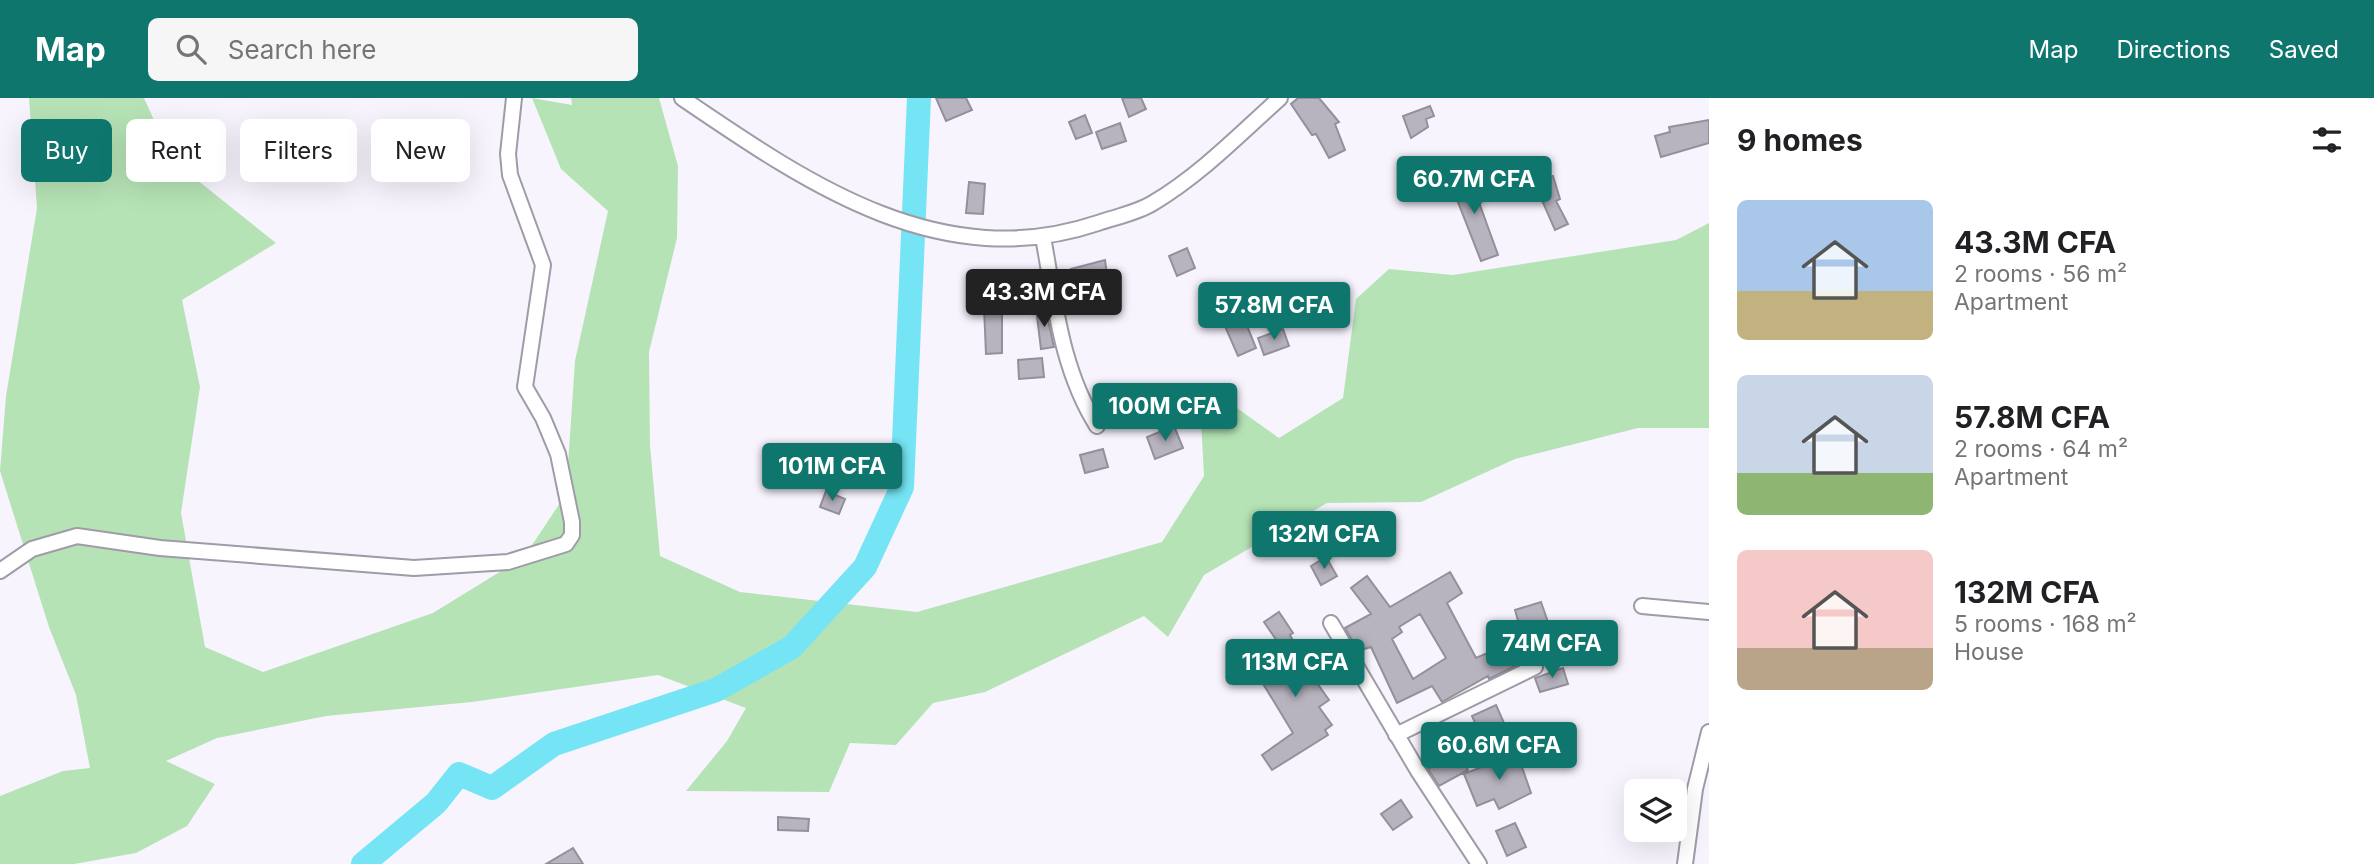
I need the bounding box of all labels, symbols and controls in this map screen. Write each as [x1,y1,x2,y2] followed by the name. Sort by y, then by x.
[148,18,638,81] search box
[35,29,106,69] text: Map
[172,30,210,68] icon: search
[228,34,376,65] text: Search here
[2029,35,2078,64] text: Map
[2116,35,2231,64] text: Directions
[2269,35,2339,64] text: Saved
[21,119,112,182] chip: Buy
[126,119,226,182] chip: Rent
[240,119,357,182] chip: Filters
[371,119,470,182] chip: New
[2308,121,2346,159] icon: filters
[1737,122,1863,158] text: 9 homes
[1394,156,1554,216] pin: 60.7M CFA
[1413,165,1535,193] text: 60.7M CFA
[1954,224,2116,260] text: 43.3M CFA
[1793,228,1877,312] icon: home
[1954,260,2127,288] text: 2 rooms · 56 m²
[964,270,1124,329] pin: 43.3M CFA
[982,278,1106,306] text: 43.3M CFA
[1194,282,1354,342] pin: 57.8M CFA
[1954,288,2068,316] text: Apartment
[1214,291,1334,319] text: 57.8M CFA
[1093,384,1237,443] pin: 100M CFA
[1108,392,1222,420] text: 100M CFA
[1954,399,2110,435] text: 57.8M CFA
[1793,403,1877,487] icon: home
[1954,435,2128,463] text: 2 rooms · 64 m²
[760,444,904,503] pin: 101M CFA
[778,452,886,480] text: 101M CFA
[1954,463,2068,491] text: Apartment
[1252,512,1396,571] pin: 132M CFA
[1268,520,1380,548] text: 132M CFA
[1954,574,2100,610] text: 132M CFA
[1793,578,1877,662] icon: home
[1954,610,2137,638] text: 5 rooms · 168 m²
[1487,620,1617,680] pin: 74M CFA
[1502,629,1602,657] text: 74M CFA
[1954,638,2024,666] text: House
[1223,640,1367,699] pin: 113M CFA
[1241,648,1349,676] text: 113M CFA
[1419,722,1579,782] pin: 60.6M CFA
[1437,731,1561,759] text: 60.6M CFA
[1624,779,1687,842] map controls
[1624,779,1687,842] button: layers

